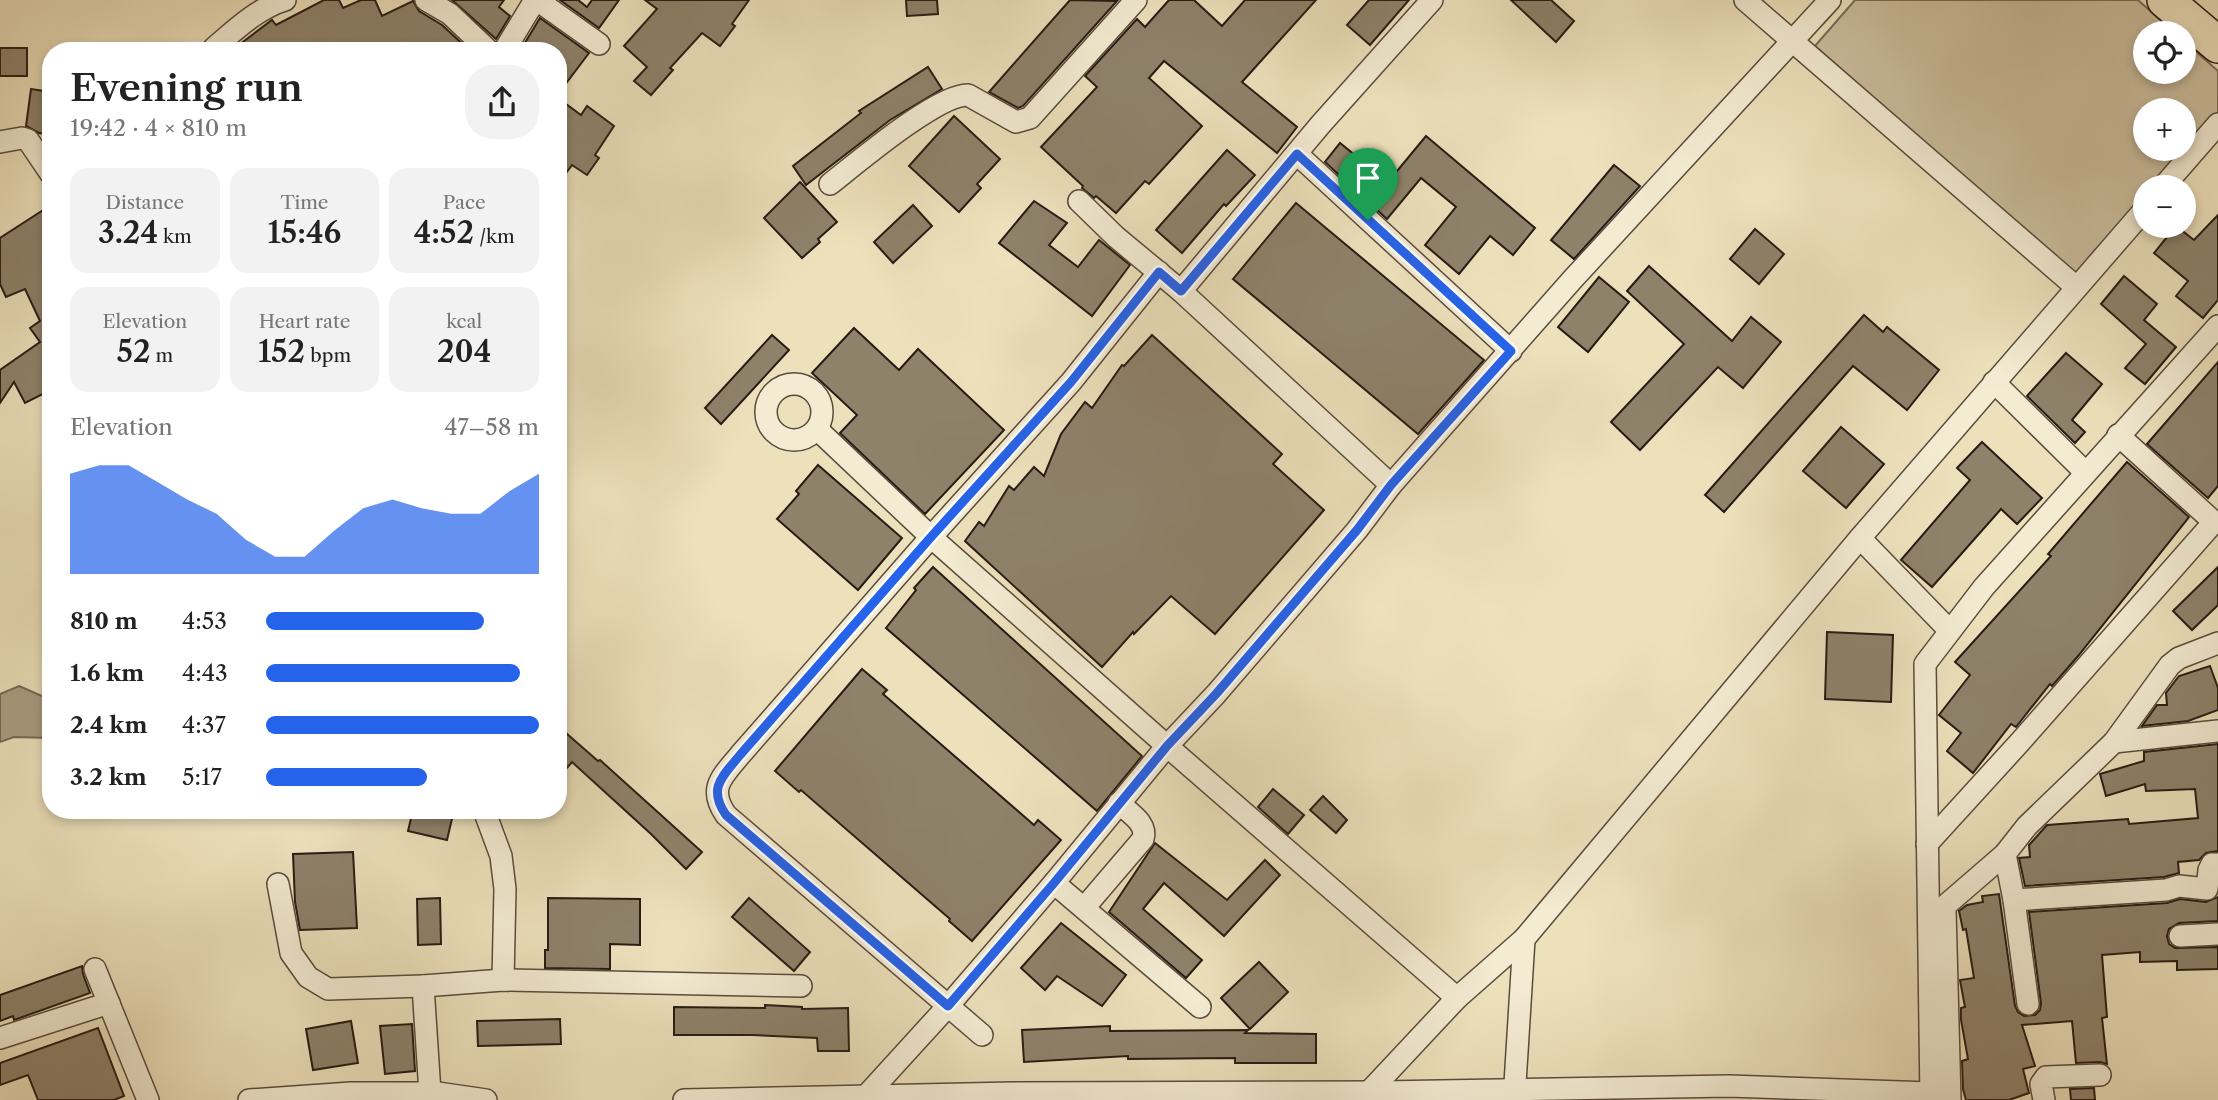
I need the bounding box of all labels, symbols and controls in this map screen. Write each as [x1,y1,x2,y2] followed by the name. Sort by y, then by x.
[2133,21,2196,238] map controls
[2133,21,2196,84] button: locate
[70,64,303,111] text: Evening run
[465,65,539,139] button: share
[2133,98,2196,161] button: +
[70,114,247,142] text: 19:42 · 4 × 810 m
[1338,148,1398,220] pin
[1349,159,1387,197] icon: arrive
[2133,175,2196,238] button: −
[106,191,184,214] text: Distance
[280,191,329,214] text: Time
[443,191,486,214] text: Pace
[98,214,158,251] text: 3.24
[268,214,341,251] text: 15:46
[414,214,474,251] text: 4:52
[158,225,192,248] text: km
[474,225,515,248] text: /km
[102,310,187,333] text: Elevation
[259,310,350,333] text: Heart rate
[446,310,482,333] text: kcal
[116,333,150,370] text: 52
[258,333,305,370] text: 152
[437,333,491,370] text: 204
[150,344,173,367] text: m
[305,344,351,367] text: bpm
[70,413,173,441] text: Elevation
[444,413,539,441] text: 47–58 m
[70,607,138,635] text: 810 m
[182,607,227,635] text: 4:53
[70,659,144,687] text: 1.6 km
[182,659,228,687] text: 4:43
[70,711,147,739] text: 2.4 km
[182,711,226,739] text: 4:37
[70,763,147,791] text: 3.2 km
[182,763,222,791] text: 5:17

